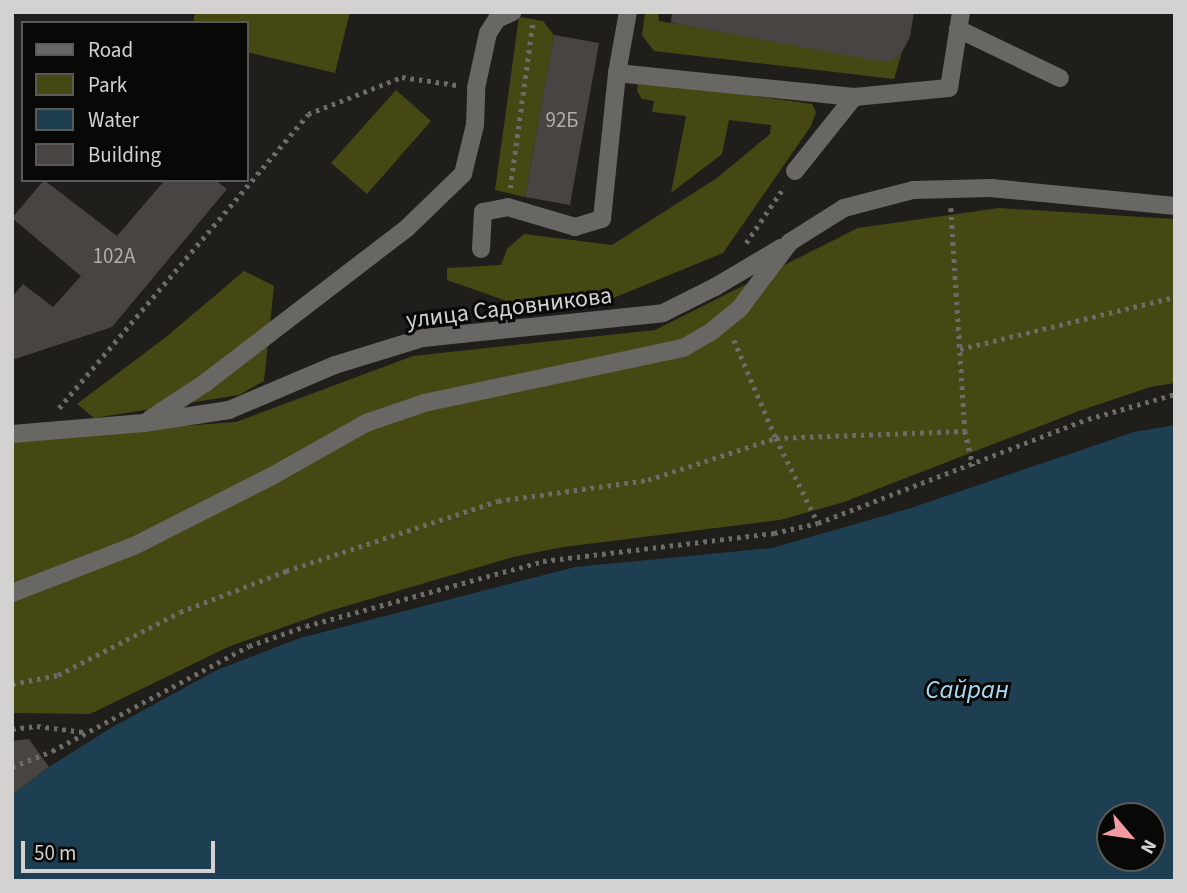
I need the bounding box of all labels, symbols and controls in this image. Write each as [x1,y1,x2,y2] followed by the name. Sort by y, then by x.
[21,21,248,182] legend
[88,35,133,65] text: Road
[88,70,127,100] text: Park
[88,105,139,135] text: Water
[545,107,579,133] house number: 92Б
[88,140,161,170] text: Building
[93,243,135,269] house number: 102А
[404,281,614,335] street label: улица Садовникова
[925,674,1009,706] water label: Сайран
[1096,802,1166,872] north arrow
[24,826,219,870] scale bar
[1133,834,1163,859] text: N
[34,838,76,868] text: 50 m

